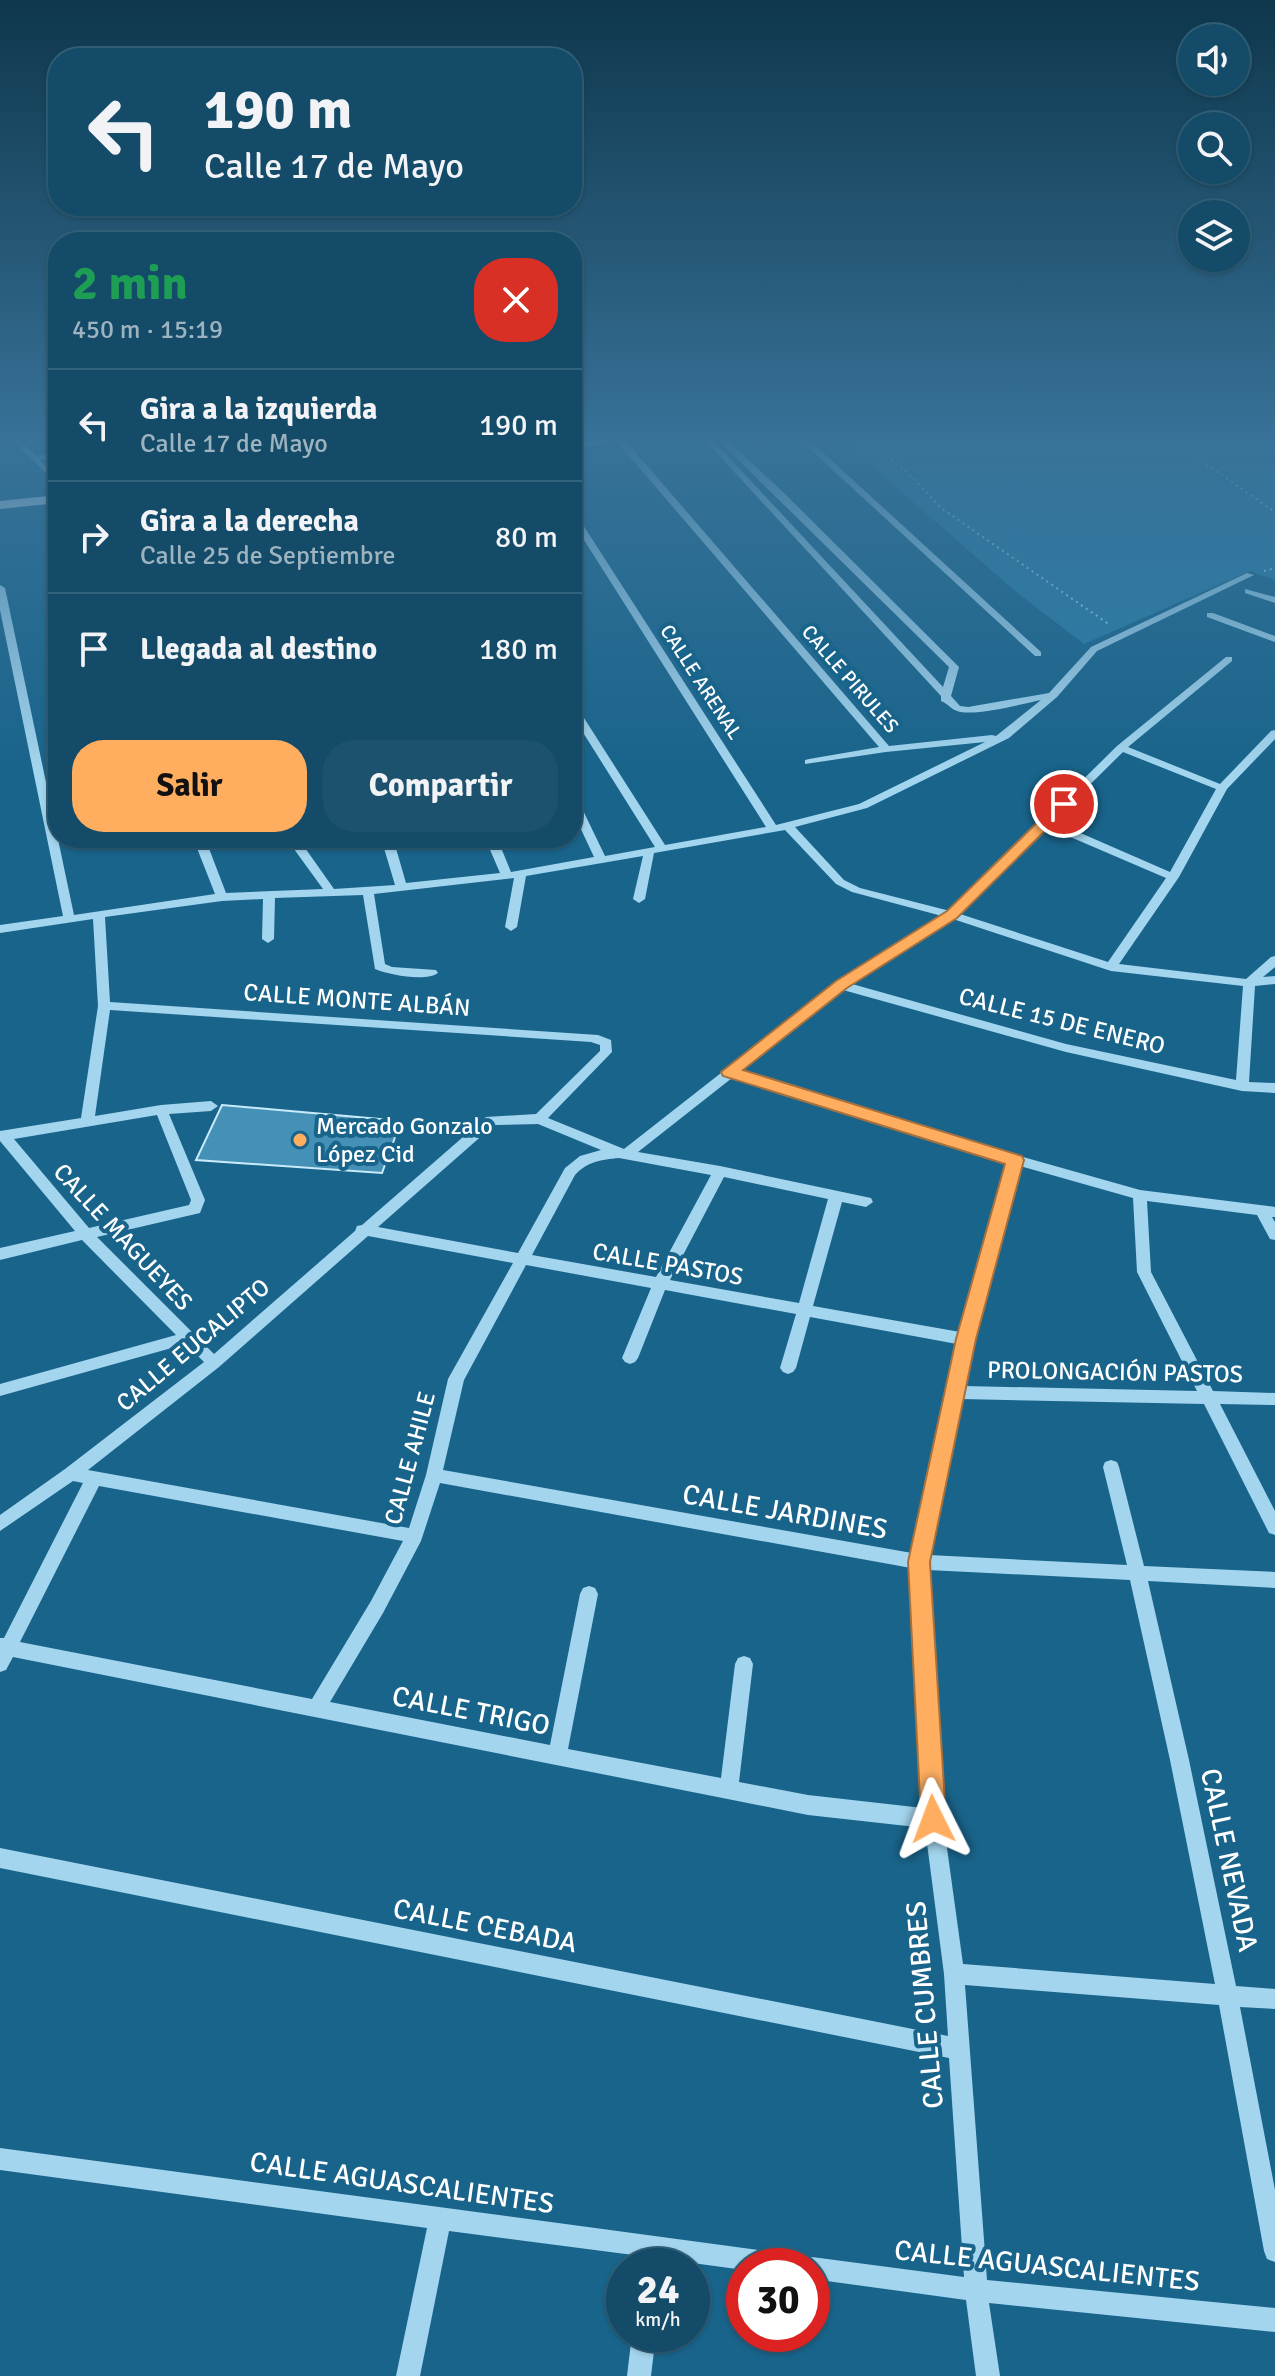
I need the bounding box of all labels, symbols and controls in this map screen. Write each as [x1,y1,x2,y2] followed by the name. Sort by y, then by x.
[1178,24,1250,272] map controls
[1178,24,1250,96] button: sound
[204,75,352,144] text: 190 m
[72,80,176,184] icon: left
[1178,112,1250,184] button: search
[204,144,464,189] text: Calle 17 de Mayo
[1178,200,1250,272] button: layers
[72,254,188,313] text: 2 min
[474,258,558,342] button: close
[72,314,223,346] text: 450 m · 15:19
[140,391,377,428] text: Gira a la izquierda
[72,403,116,447] icon: left
[479,407,558,444] text: 190 m
[140,428,328,460] text: Calle 17 de Mayo
[140,503,359,540] text: Gira a la derecha
[72,515,116,559] icon: right
[495,519,558,556] text: 80 m
[140,540,396,572] text: Calle 25 de Septiembre
[655,620,747,744] street label: CALLE ARENAL
[796,620,904,738] street label: CALLE PIRULES
[72,627,116,671] icon: arrive
[140,631,377,668] text: Llegada al destino
[479,631,558,668] text: 180 m
[72,740,307,832] button: Salir
[323,740,558,832] button: Compartir
[1030,770,1098,838] pin
[1042,782,1086,826] icon: arrive
[243,977,471,1023] street label: CALLE MONTE ALBÁN
[956,981,1168,1061] street label: CALLE 15 DE ENERO
[316,1111,493,1169] place label: Mercado Gonzalo López Cid
[291,1131,309,1149] marker: Mercado Gonzalo López Cid
[47,1157,199,1317] street label: CALLE MAGUEYES
[590,1236,746,1292] street label: CALLE PASTOS
[110,1272,276,1418] street label: CALLE EUCALIPTO
[987,1355,1243,1389] street label: PROLONGACIÓN PASTOS
[378,1388,442,1528] street label: CALLE AHILE
[680,1477,890,1547] street label: CALLE JARDINES
[389,1679,553,1743] street label: CALLE TRIGO
[1193,1765,1265,1955] street label: CALLE NEVADA
[891,1777,975,1861] position arrow
[390,1892,580,1960] street label: CALLE CEBADA
[899,1900,951,2110] street label: CALLE CUMBRES
[248,2145,556,2221] street label: CALLE AGUASCALIENTES
[893,2233,1201,2299] street label: CALLE AGUASCALIENTES
[726,2248,830,2352] speed limit sign: 30
[636,2265,680,2315] text: 24
[635,2307,681,2332] text: km/h

